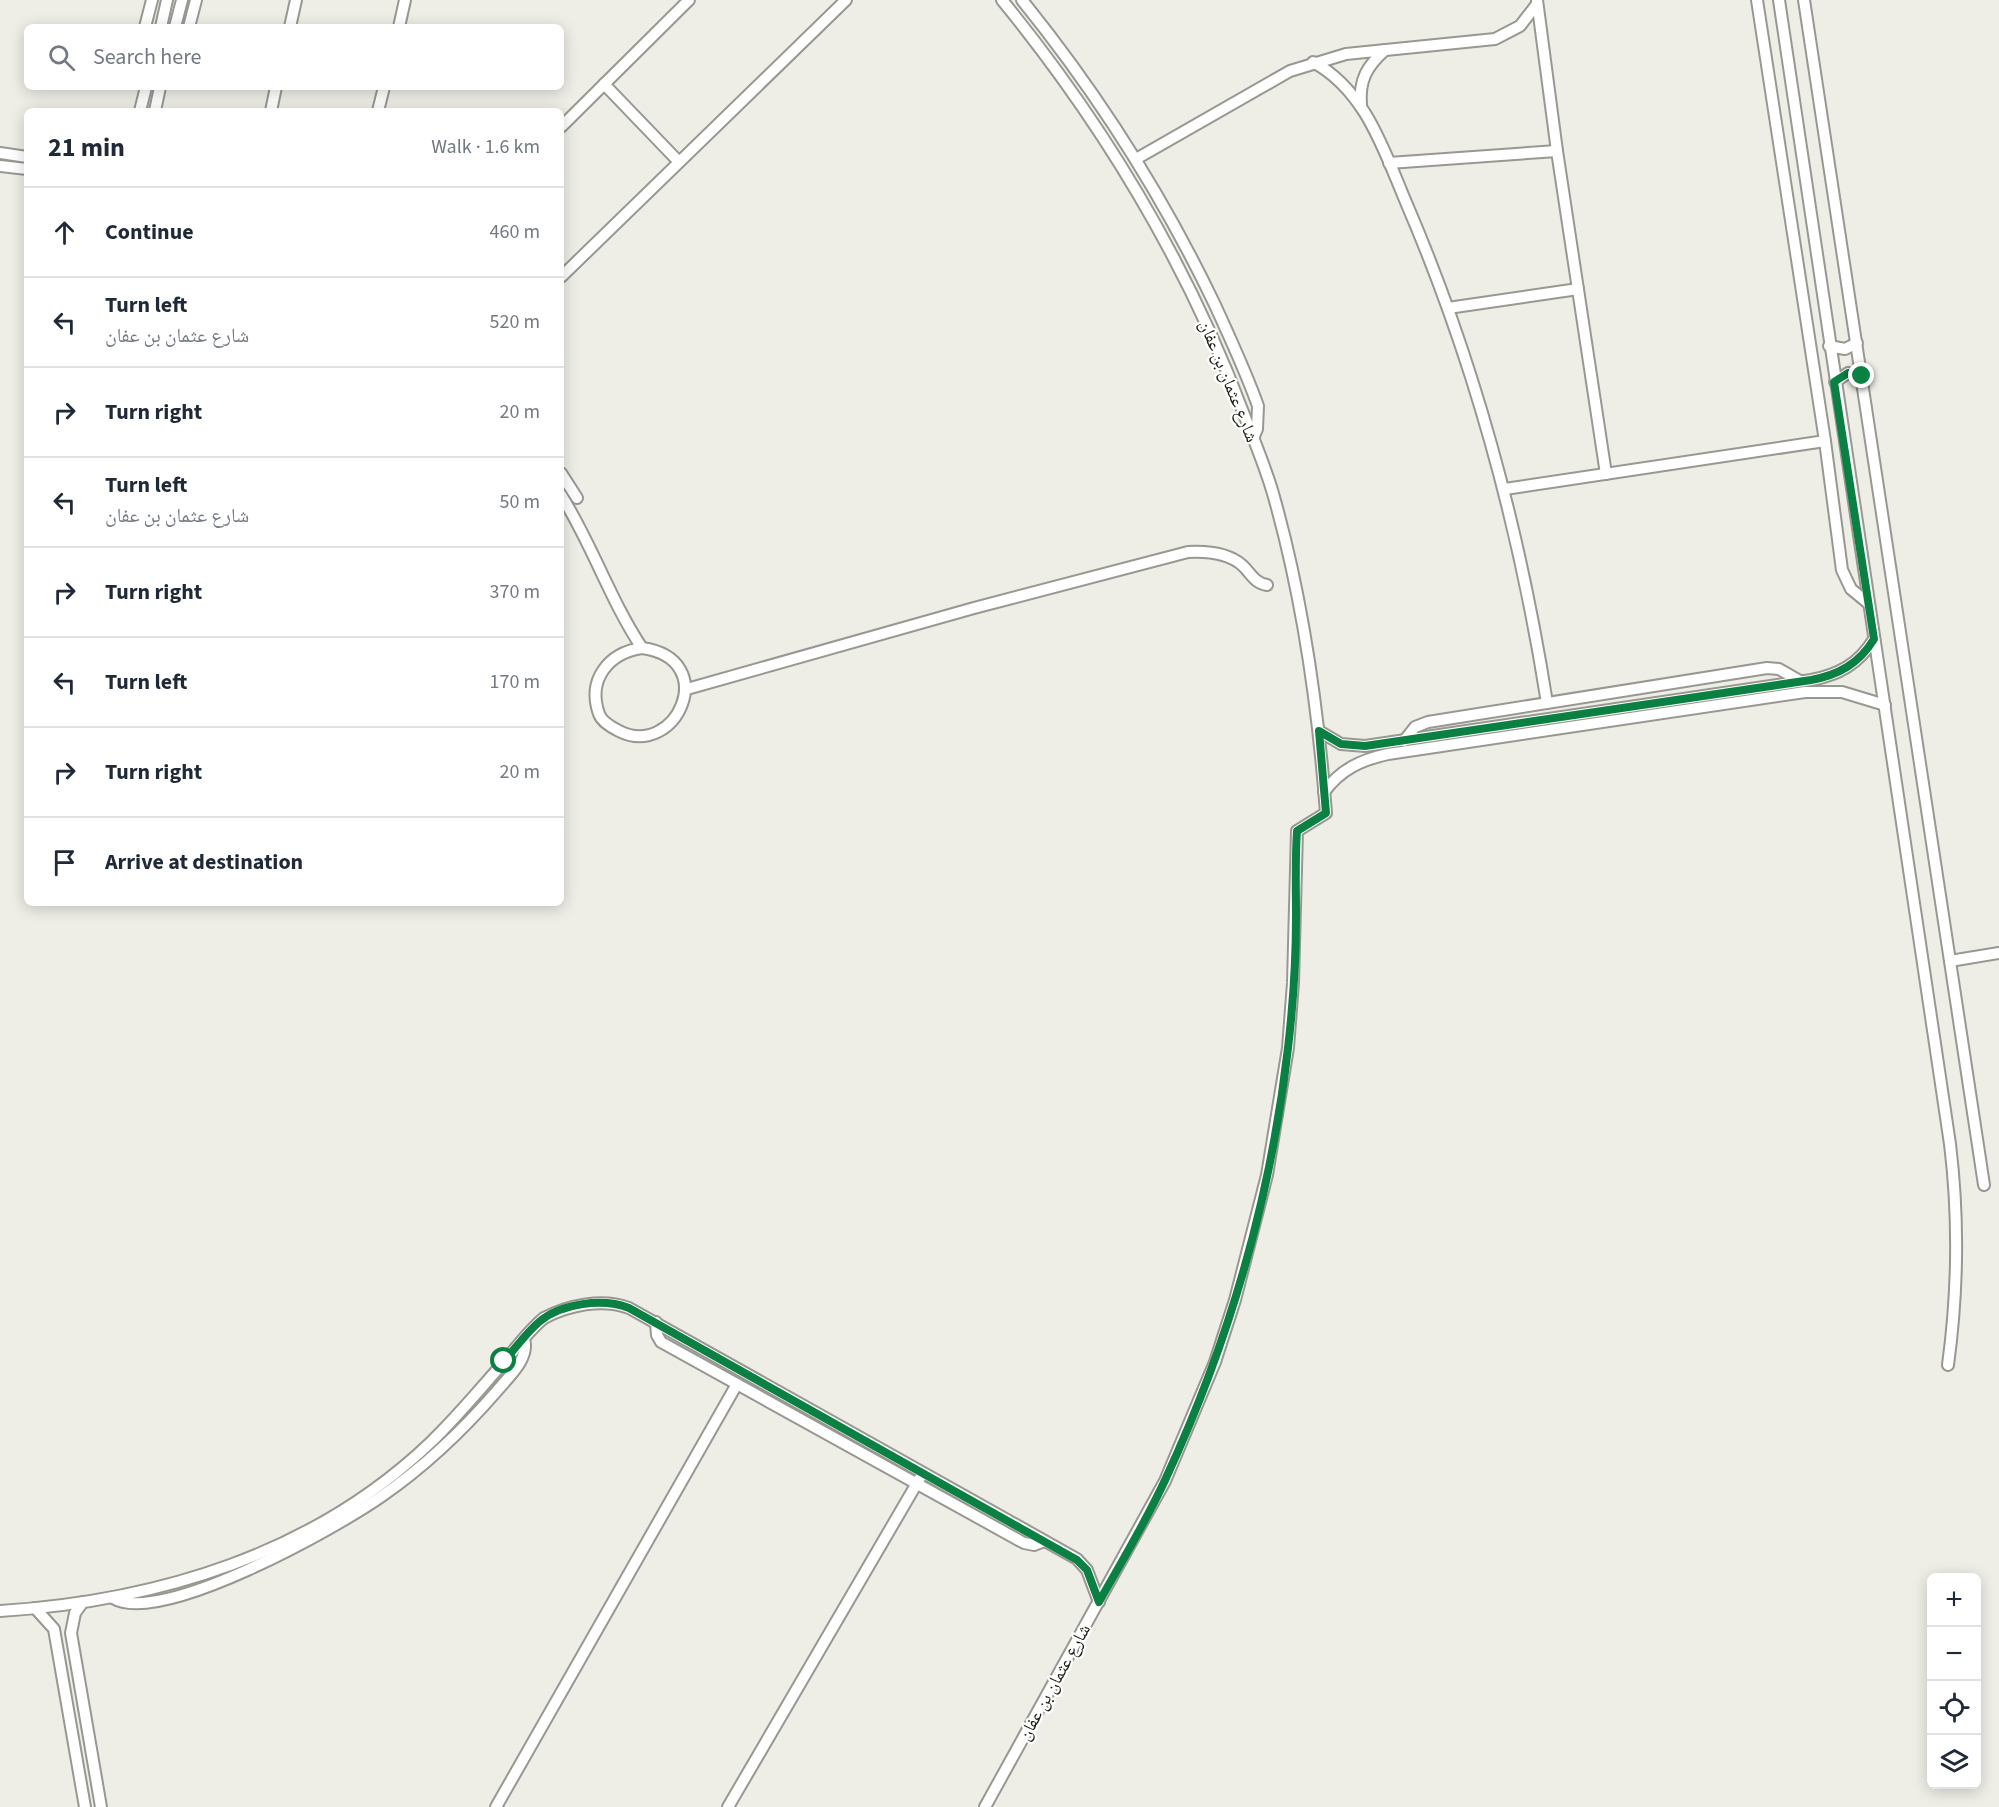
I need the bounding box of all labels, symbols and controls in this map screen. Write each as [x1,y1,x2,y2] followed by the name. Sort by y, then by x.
[24,24,564,90] search box
[45,41,78,74] icon: search
[93,41,201,73] text: Search here
[48,129,125,166] text: 21 min
[431,133,540,161] text: Walk · 1.6 km
[48,216,81,249] icon: ahead
[105,216,194,248] text: Continue
[490,218,540,246] text: 460 m
[105,289,187,321] text: Turn left
[48,306,81,339] icon: left
[490,308,540,336] text: 520 m
[1193,316,1264,446] street label: شارع عثمان بن عفان
[105,322,249,350] text: شارع عثمان بن عفان
[1848,362,1874,388] route end
[48,396,81,429] icon: right
[105,396,202,428] text: Turn right
[500,398,540,426] text: 20 m
[105,469,187,501] text: Turn left
[48,486,81,519] icon: left
[500,488,540,516] text: 50 m
[105,502,249,530] text: شارع عثمان بن عفان
[48,576,81,609] icon: right
[105,576,202,608] text: Turn right
[490,578,540,606] text: 370 m
[48,666,81,699] icon: left
[105,666,187,698] text: Turn left
[490,668,540,696] text: 170 m
[48,756,81,789] icon: right
[105,756,202,788] text: Turn right
[500,758,540,786] text: 20 m
[48,846,81,879] icon: arrive
[105,846,303,878] text: Arrive at destination
[490,1347,516,1373] route start
[1927,1573,1981,1789] map controls
[1927,1573,1981,1627] button: +
[1012,1619,1097,1745] street label: شارع عثمان بن عفان
[1927,1627,1981,1681] button: −
[1927,1681,1981,1735] button: locate
[1927,1735,1981,1789] button: layers

